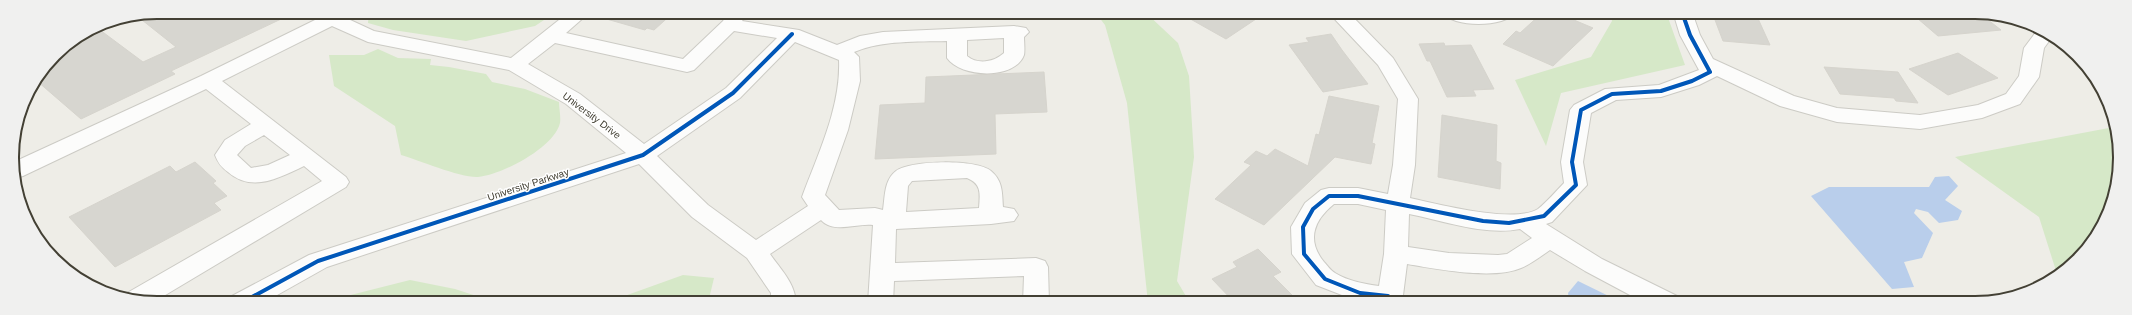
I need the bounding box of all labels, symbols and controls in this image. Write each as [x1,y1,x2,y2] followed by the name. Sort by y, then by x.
[560,90,623,141] street label: University Drive
[486,166,570,203] street label: University Parkway

